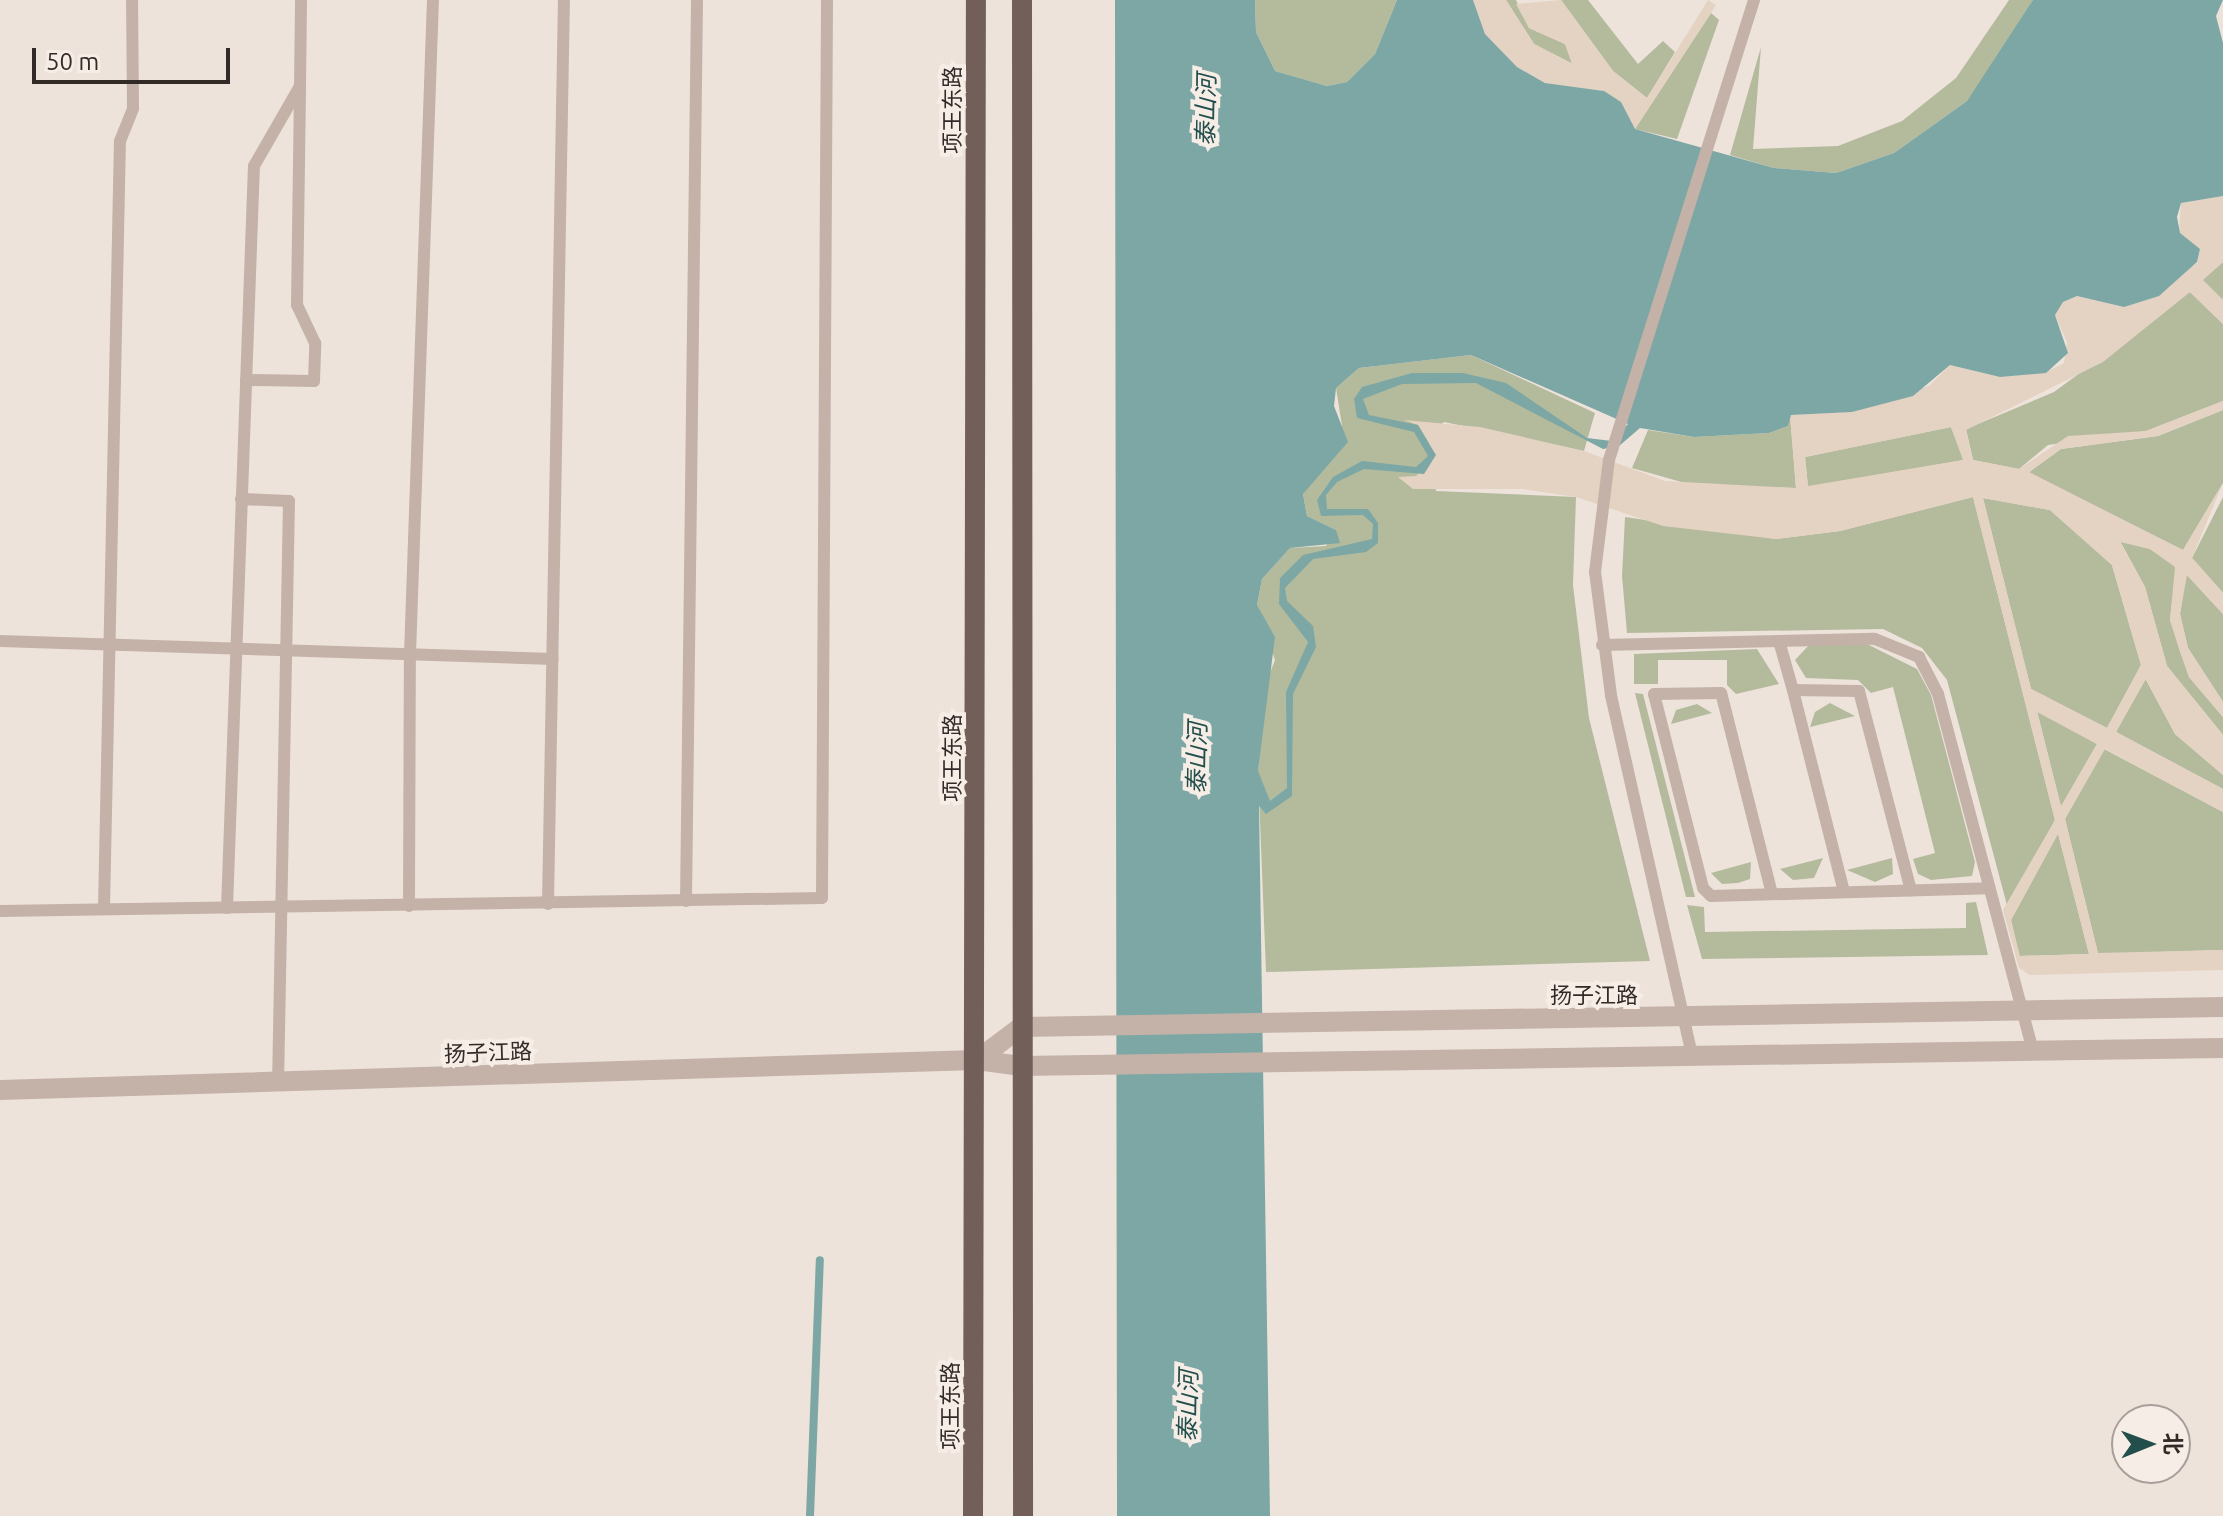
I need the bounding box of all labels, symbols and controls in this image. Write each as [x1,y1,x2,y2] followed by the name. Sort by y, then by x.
[36,32,234,82] scale bar
[46,48,99,75] text: 50 m
[939,66,965,154] street label: 项王东路
[1191,74,1221,146] water label: 泰山河
[939,714,965,802] street label: 项王东路
[1182,722,1212,794] water label: 泰山河
[1550,982,1638,1008] street label: 扬子江路
[444,1037,532,1067] street label: 扬子江路
[937,1362,963,1450] street label: 项王东路
[1173,1370,1203,1442] water label: 泰山河
[2111,1404,2191,1484] north arrow
[2161,1432,2186,1455] text: 北

